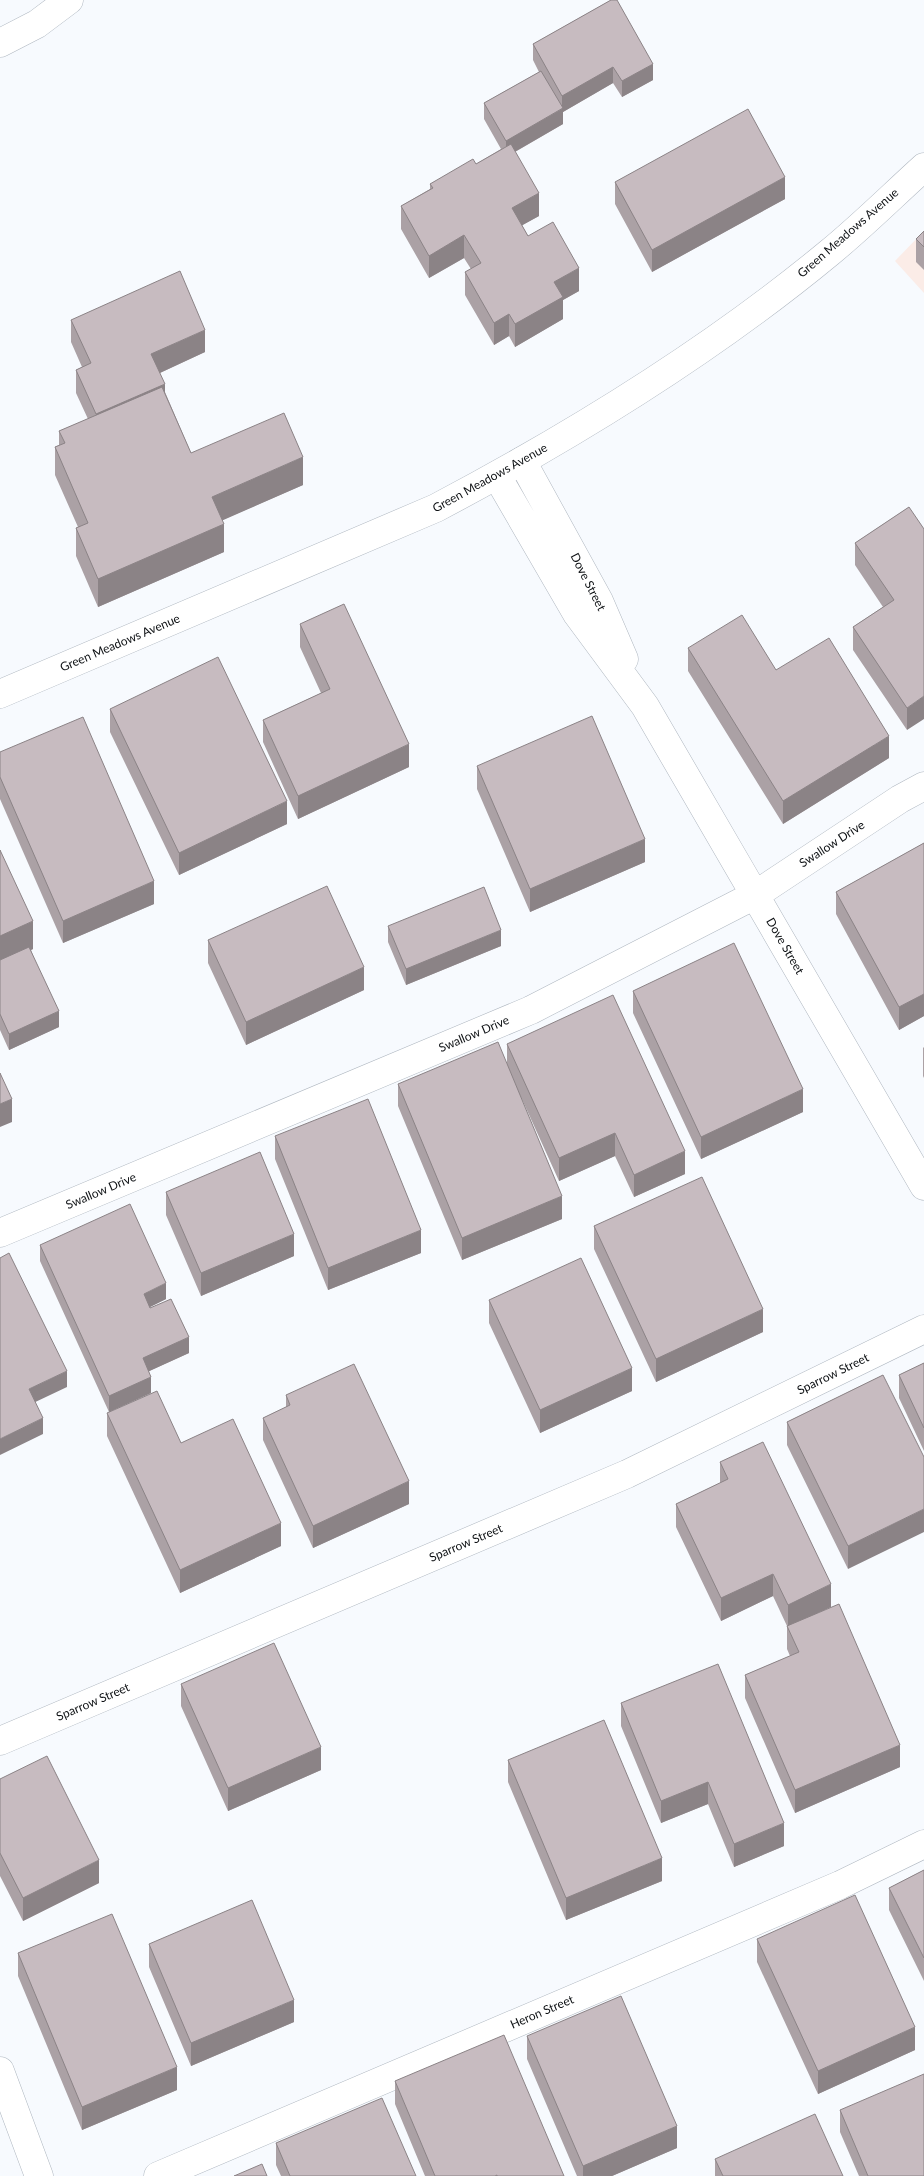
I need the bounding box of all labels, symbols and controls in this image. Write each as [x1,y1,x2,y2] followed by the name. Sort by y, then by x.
[794,185,901,281] street label: Green Meadows Avenue
[430,440,550,515] street label: Green Meadows Avenue
[568,550,610,614] street label: Dove Street
[58,610,182,675] street label: Green Meadows Avenue
[796,817,867,870] street label: Swallow Drive
[763,915,808,977] street label: Dove Street
[436,1012,511,1055] street label: Swallow Drive
[63,1169,138,1212] street label: Swallow Drive
[794,1349,872,1397] street label: Sparrow Street
[427,1520,505,1565] street label: Sparrow Street
[54,1679,132,1724] street label: Sparrow Street
[508,1991,576,2032] street label: Heron Street

